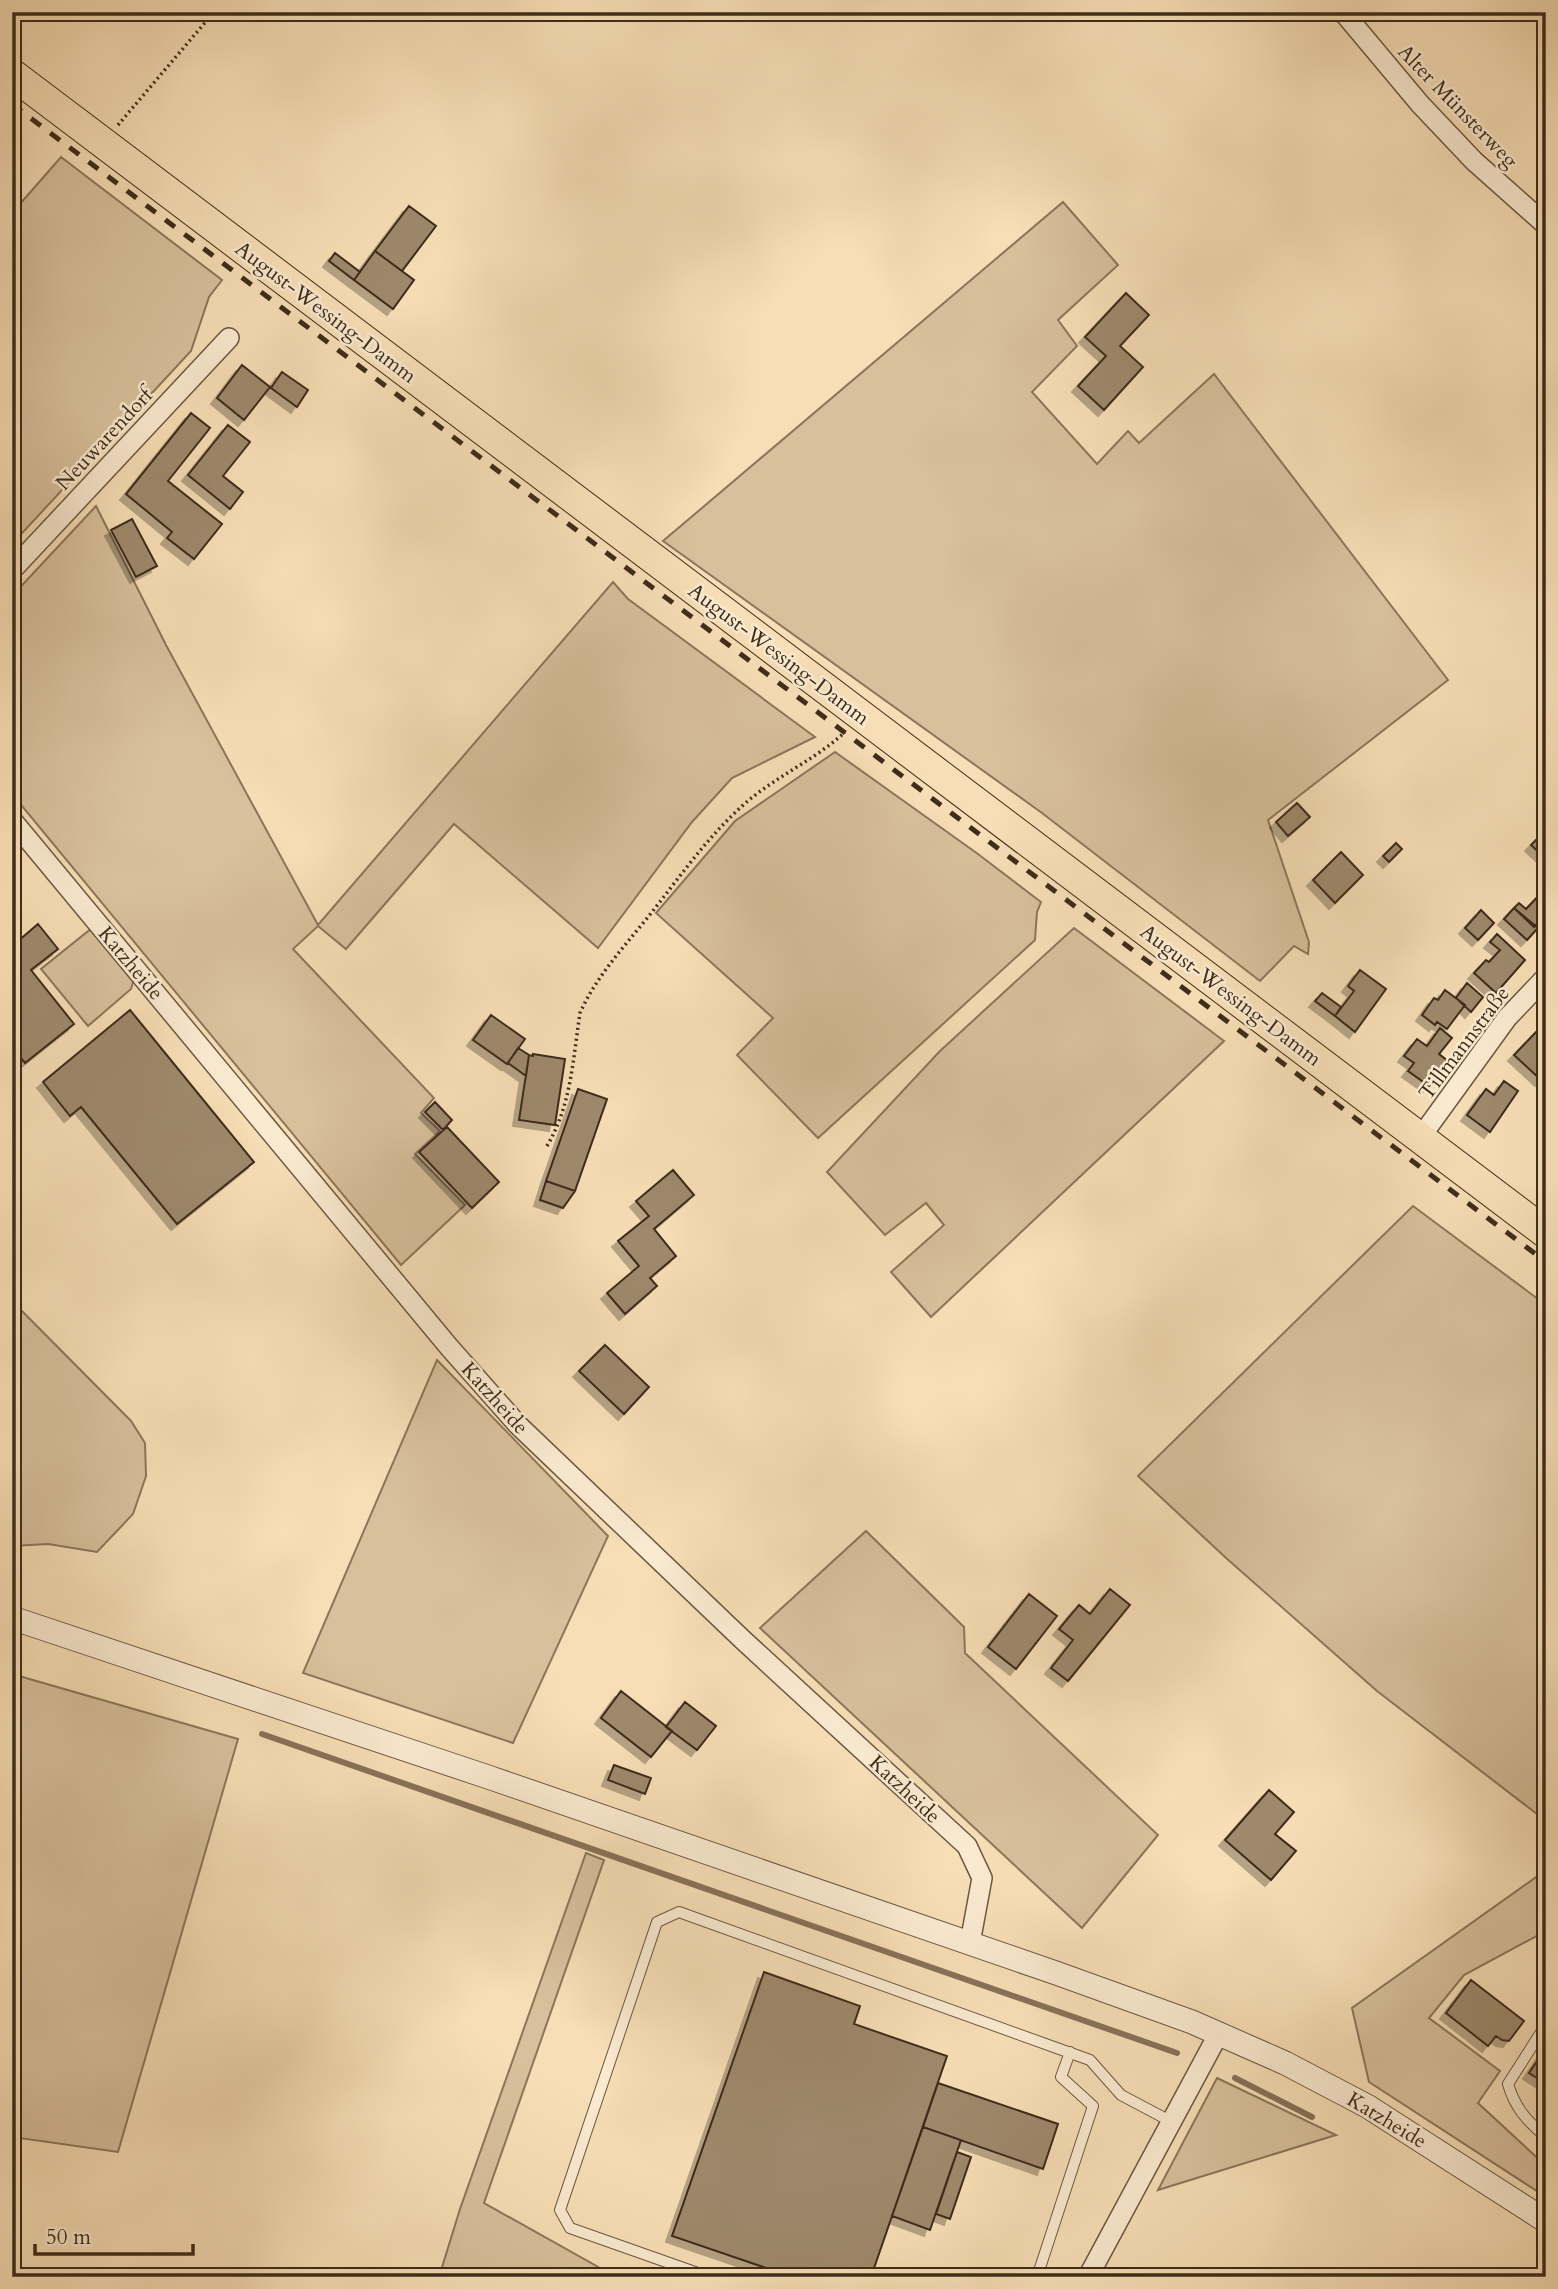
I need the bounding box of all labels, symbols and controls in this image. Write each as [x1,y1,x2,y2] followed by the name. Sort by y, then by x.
[1391,38,1524,175] street label: Alter Münsterweg
[229,235,423,390] street label: August-Wessing-Damm
[49,379,162,497] street label: Neuwarendorf
[682,577,876,732] street label: August-Wessing-Damm
[1134,918,1328,1073] street label: August-Wessing-Damm
[91,920,170,1007] street label: Katzheide
[1412,981,1517,1106] street label: Tillmannstraße
[454,1356,535,1441] street label: Katzheide
[862,1749,947,1830] street label: Katzheide
[1341,2085,1432,2156] street label: Katzheide
[35,2212,192,2256] scale bar
[46,2223,91,2252] text: 50 m

